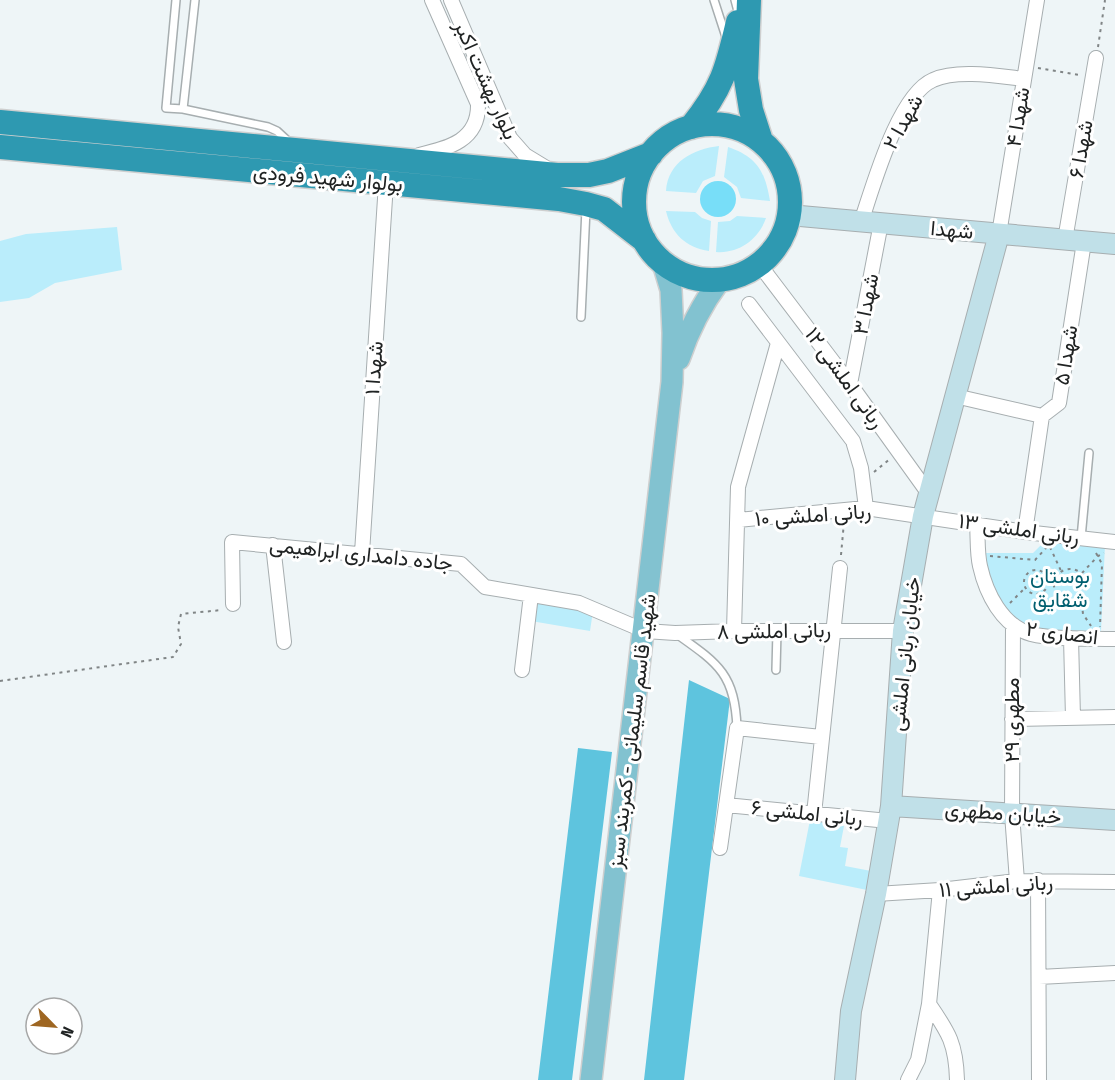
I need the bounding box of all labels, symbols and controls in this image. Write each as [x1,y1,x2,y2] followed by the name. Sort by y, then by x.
[448,16,524,144] street label: بلوار بهشت اکبر
[1000,85,1036,149] street label: شهدا ۴
[877,90,929,154] street label: شهدا ۲
[1063,118,1099,180] street label: شهدا ۶
[252,159,404,197] street label: بولوار شهید فرودی
[929,215,975,245] street label: شهدا
[847,271,885,337] street label: شهدا ۳
[800,322,890,434] street label: ربانی املشی ۱۲
[1048,323,1084,387] street label: شهدا ۵
[359,340,389,396] street label: شهدا ۱
[754,498,872,532] street label: ربانی املشی ۱۰
[957,508,1081,550] street label: ربانی املشی ۱۳
[268,531,454,577] street label: جاده دامداری ابراهیمی
[1030,563,1090,613] park label: بوستان شقایق
[884,576,926,732] street label: خیابان ربانی املشی
[602,592,663,871] street label: شهید قاسم سلیمانی - کمربند سبز
[1025,616,1099,650] street label: انصاری ۲
[717,617,831,645] street label: ربانی املشی ۸
[999,678,1025,762] street label: مطهری ۲۹
[750,794,864,832] street label: ربانی املشی ۶
[944,796,1062,830] street label: خیابان مطهری
[938,869,1054,903] street label: ربانی املشی ۱۱
[24,996,84,1056] north arrow
[57,1024,78,1040] text: N

